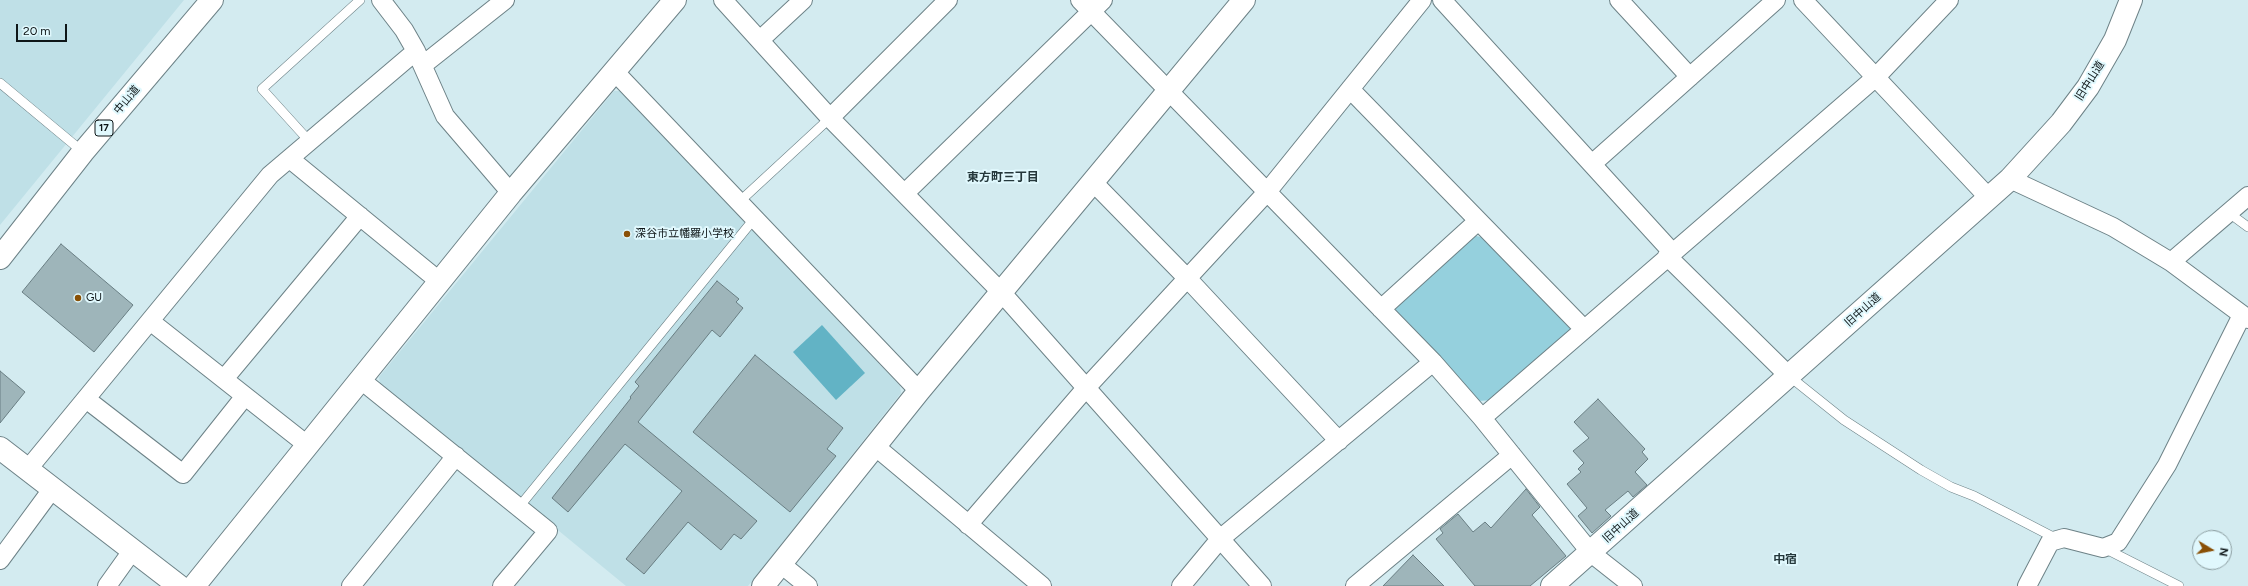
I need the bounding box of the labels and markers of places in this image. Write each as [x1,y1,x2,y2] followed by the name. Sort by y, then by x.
[635,227,734,241] place label: 深谷市立幡羅小学校
[622,229,632,239] marker: 深谷市立幡羅小学校
[86,291,102,305] place label: GU
[73,293,83,303] marker: GU

